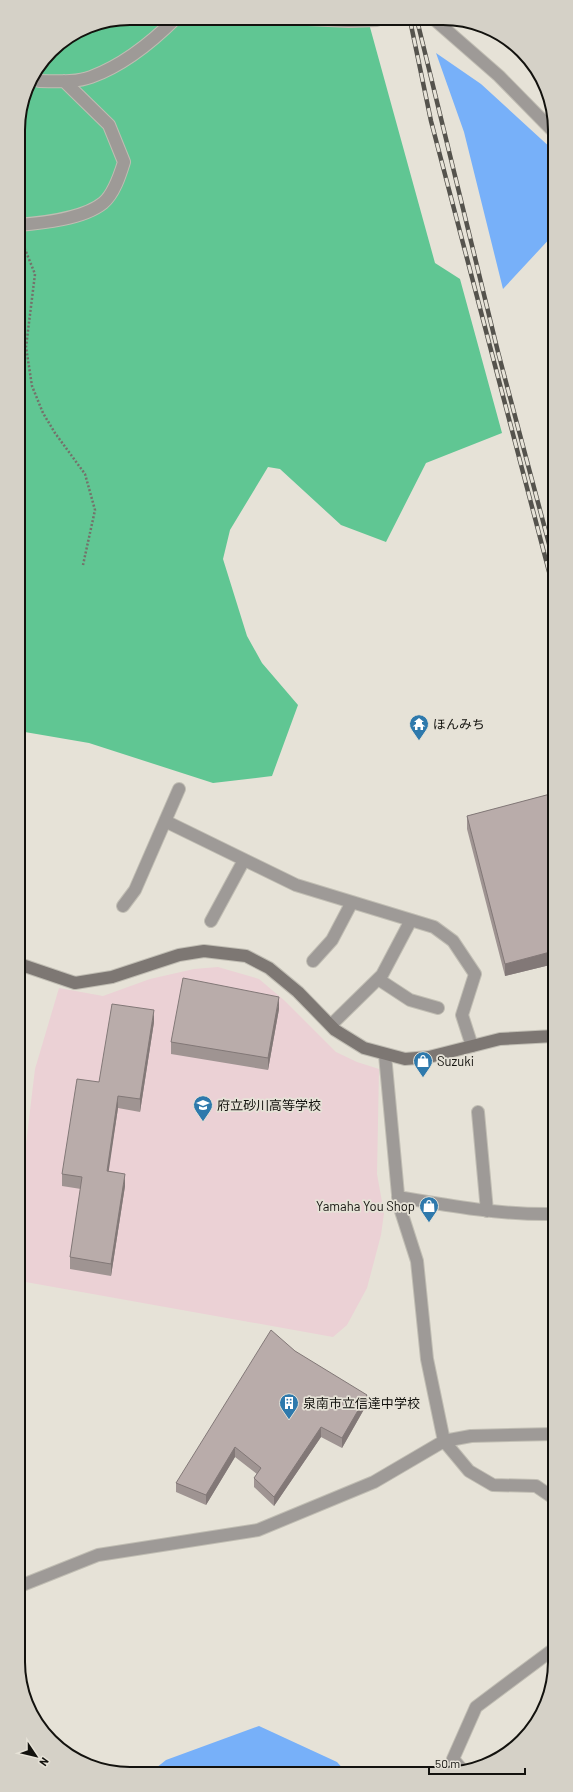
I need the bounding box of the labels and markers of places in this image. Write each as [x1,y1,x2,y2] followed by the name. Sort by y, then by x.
[408,713,430,741] temple icon: ほんみち
[433,716,485,732] place label: ほんみち
[412,1050,434,1078] shop icon: Suzuki
[437,1053,474,1069] place label: Suzuki
[192,1094,214,1122] school or university icon: 府立砂川高等学校
[217,1097,321,1113] place label: 府立砂川高等学校
[418,1195,440,1223] shop icon: Yamaha You Shop
[316,1198,415,1214] place label: Yamaha You Shop
[278,1392,300,1420] building icon: 泉南市立信達中学校
[303,1395,420,1411] place label: 泉南市立信達中学校

